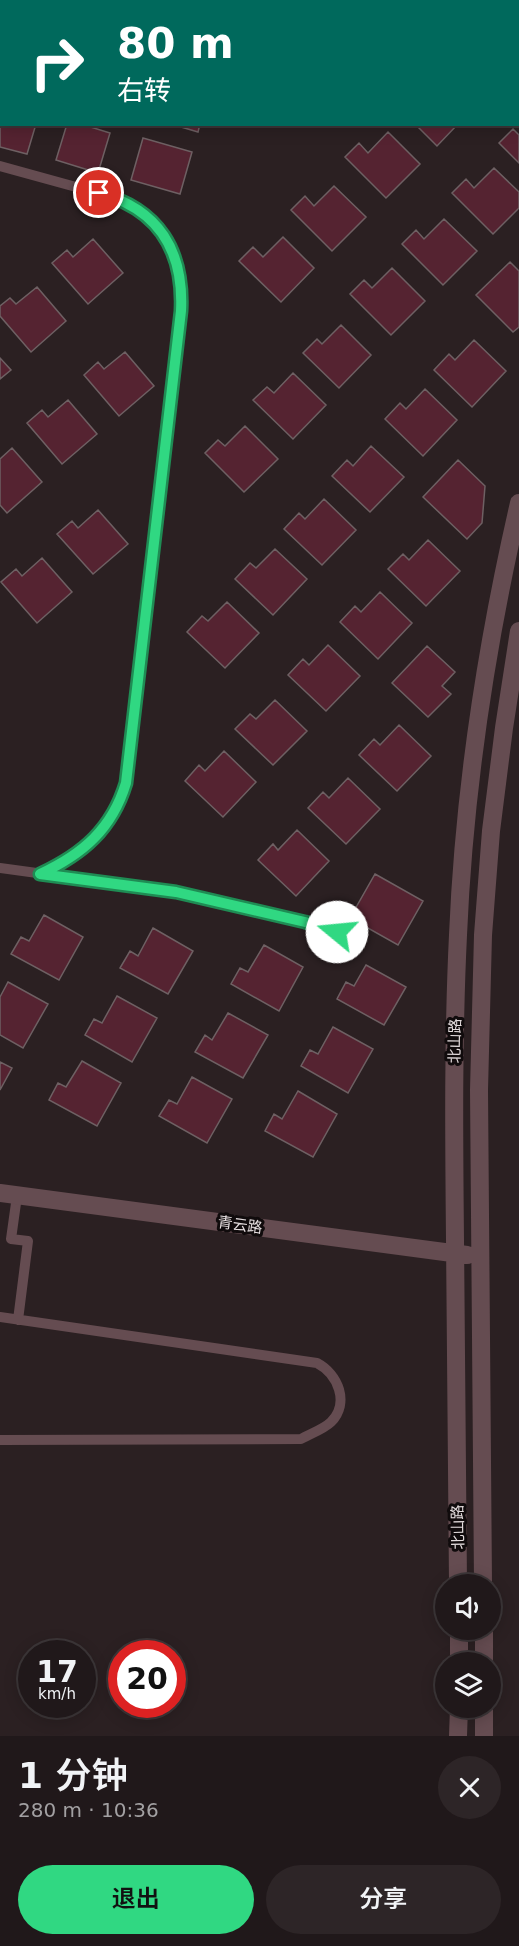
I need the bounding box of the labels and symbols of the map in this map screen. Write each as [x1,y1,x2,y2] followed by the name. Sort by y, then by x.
[73,167,124,218] pin
[305,900,369,964] position arrow
[446,1018,464,1064] street label: 北山路
[216,1213,264,1237] street label: 青云路
[449,1504,467,1550] street label: 北山路
[108,1640,186,1718] speed limit sign: 20

